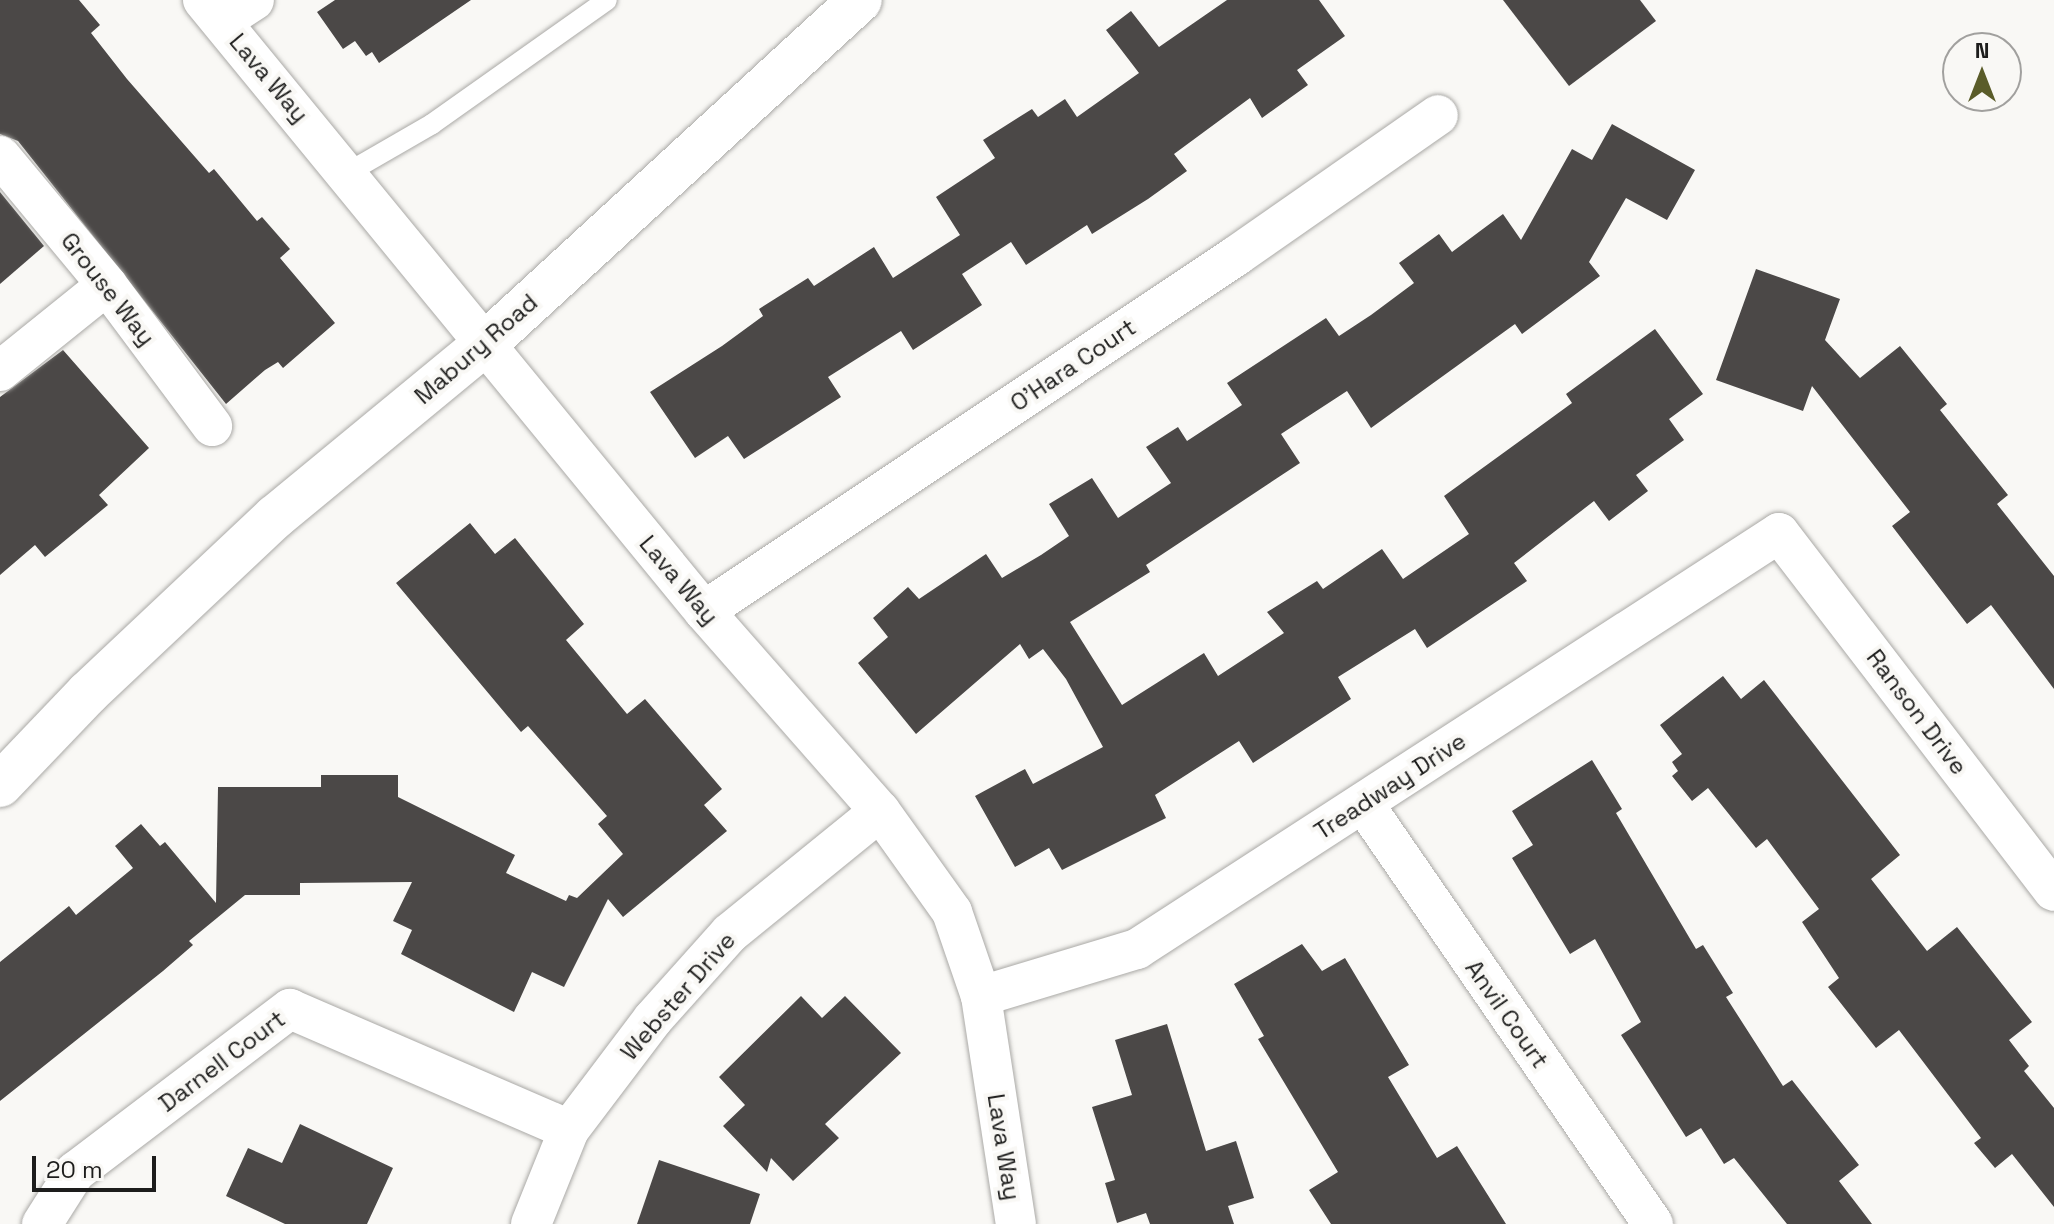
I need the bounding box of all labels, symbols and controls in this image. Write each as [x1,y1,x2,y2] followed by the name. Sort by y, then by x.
[223,27,315,129] street label: Lava Way
[1942,32,2022,112] north arrow
[1975,36,1989,64] text: N
[55,227,161,351] street label: Grouse Way
[409,288,543,410] street label: Mabury Road
[1005,313,1141,417] street label: O'Hara Court
[633,529,725,631] street label: Lava Way
[1861,644,1973,780] street label: Ranson Drive
[1309,726,1471,846] street label: Treadway Drive
[615,926,741,1066] street label: Webster Drive
[1459,954,1555,1074] street label: Anvil Court
[153,1004,291,1118] street label: Darnell Court
[981,1092,1027,1202] street label: Lava Way
[36,1140,160,1190] scale bar
[46,1154,103,1185] text: 20 m

